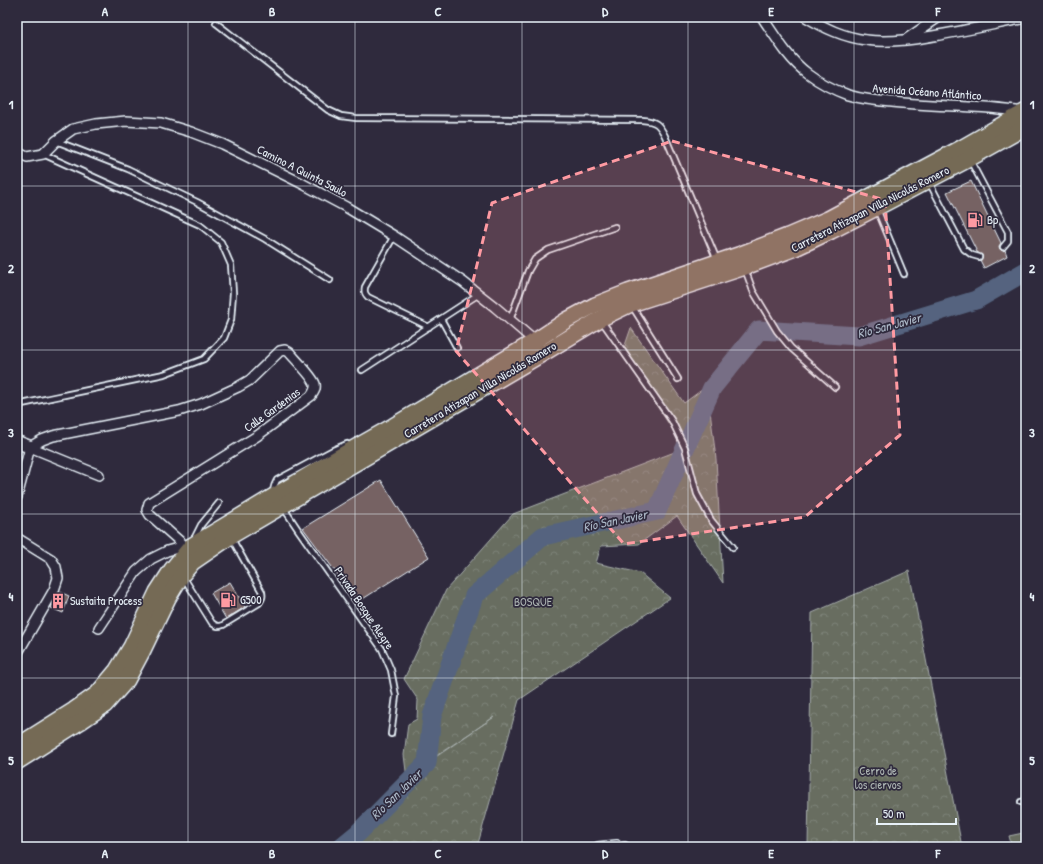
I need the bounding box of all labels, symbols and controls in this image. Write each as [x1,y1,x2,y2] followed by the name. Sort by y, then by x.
[102,2,109,20] text: A
[269,2,276,20] text: B
[434,2,442,20] text: C
[602,2,609,20] text: D
[768,2,774,20] text: E
[935,2,942,20] text: F
[872,79,982,104] street label: Avenida Océano Atlántico
[9,95,14,113] text: 1
[1030,95,1035,113] text: 1
[254,140,350,201] street label: Camino A Quinta Saulo
[788,161,952,256] street label: Carretera Atizapan Villa Nicolás Romero
[966,211,984,229] fuel station icon: Bp
[987,211,998,228] place label: Bp
[8,259,15,277] text: 2
[1029,259,1036,277] text: 2
[855,307,925,342] water label: Río San Javier
[400,337,559,442] street label: Carretera Atizapan Villa Nicolás Romero
[240,383,304,436] street label: Calle Gardenias
[8,423,14,441] text: 3
[1029,423,1035,441] text: 3
[581,504,651,536] water label: Río San Javier
[330,563,399,653] street label: Privada Bosque Alegre
[9,587,14,605] text: 4
[1030,587,1035,605] text: 4
[219,591,237,609] fuel station icon: G500
[240,591,262,608] place label: G500
[49,592,67,610] building icon: Sustaita Process
[70,592,142,609] place label: Sustaita Process
[514,593,553,610] park label: BOSQUE
[8,751,14,769] text: 5
[1029,751,1035,769] text: 5
[855,762,902,793] park label: Cerro de los ciervos
[366,764,427,823] water label: Río San Javier
[877,800,956,826] scale bar
[883,805,904,822] text: 50 m
[102,844,109,862] text: A
[269,844,276,862] text: B
[434,844,442,862] text: C
[602,844,609,862] text: D
[768,844,774,862] text: E
[935,844,942,862] text: F

